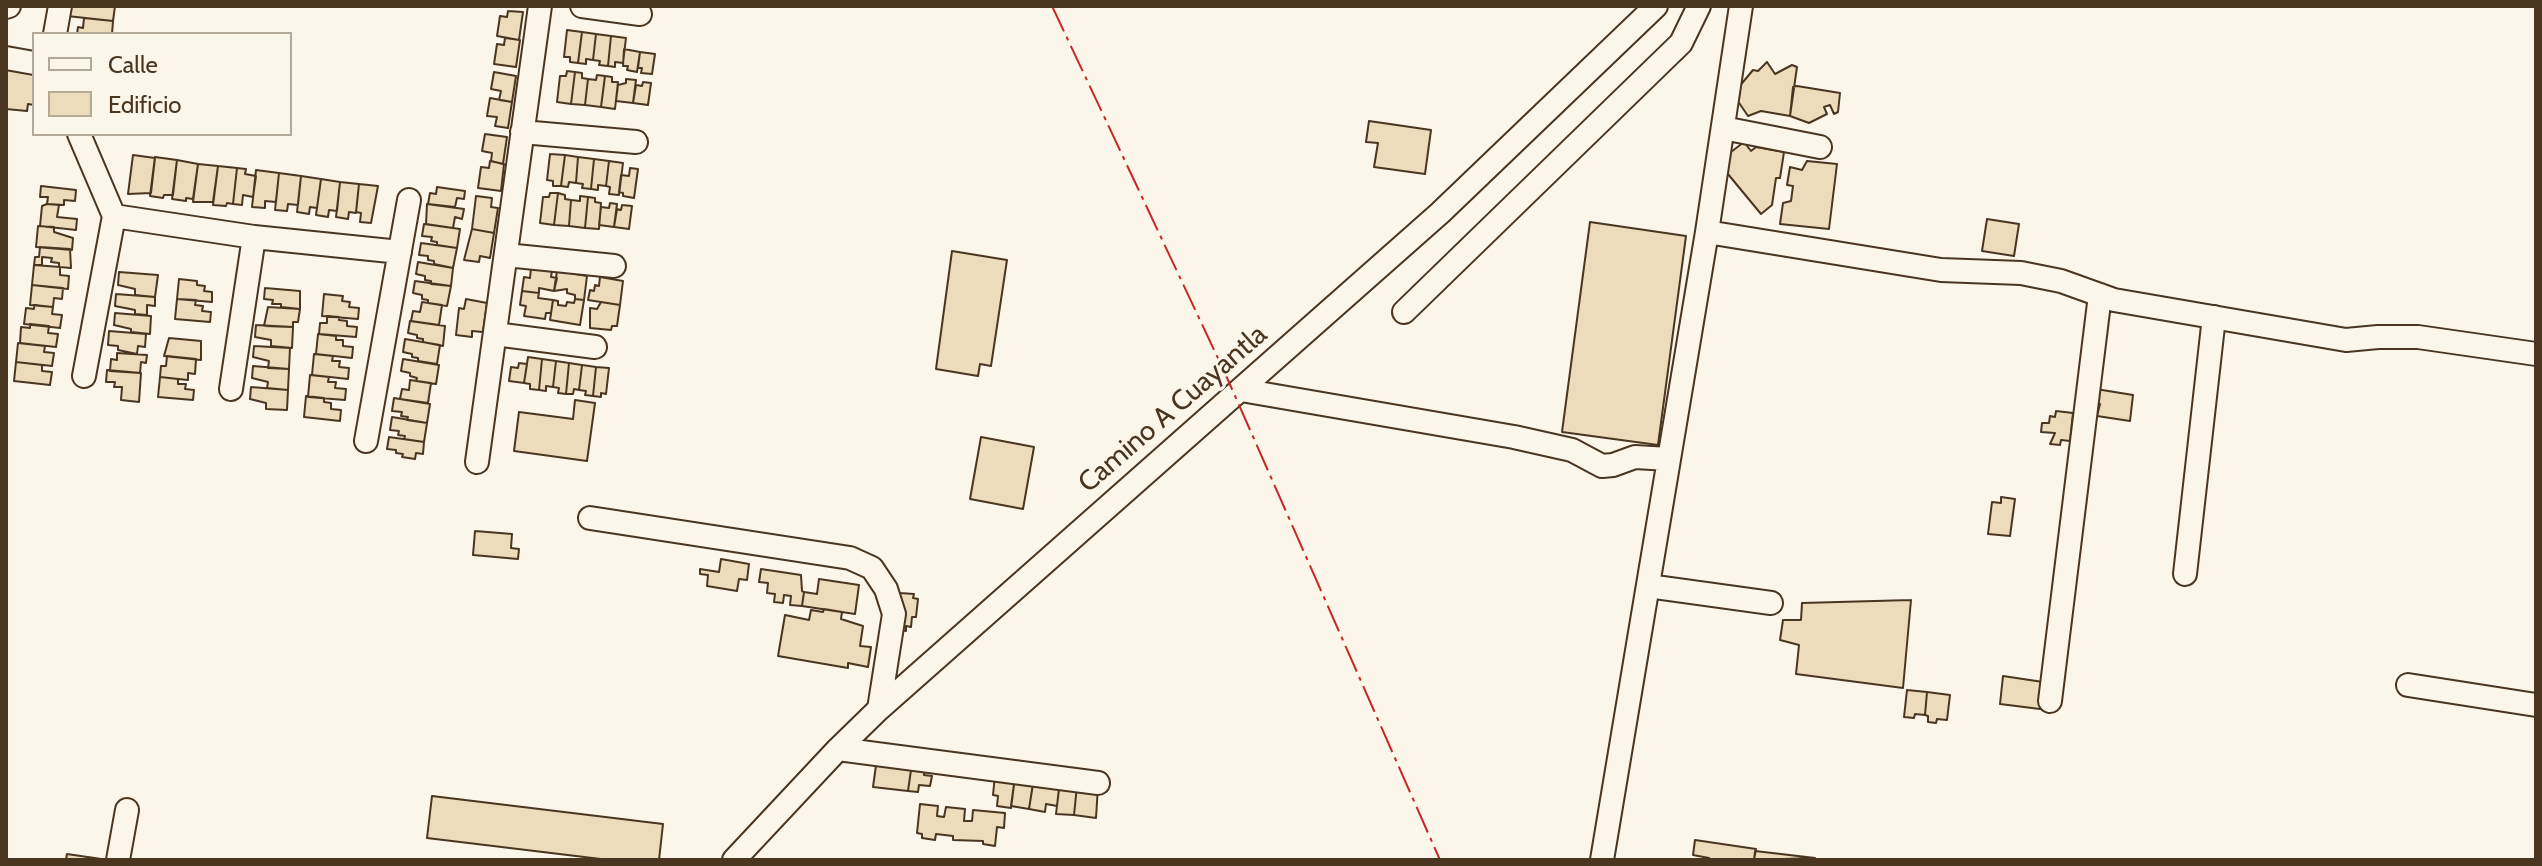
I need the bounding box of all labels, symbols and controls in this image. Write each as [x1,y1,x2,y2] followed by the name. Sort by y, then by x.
[32,32,292,136] legend
[108,50,158,79] text: Calle
[108,90,182,119] text: Edificio
[1072,318,1274,500] street label: Camino A Cuayantla

